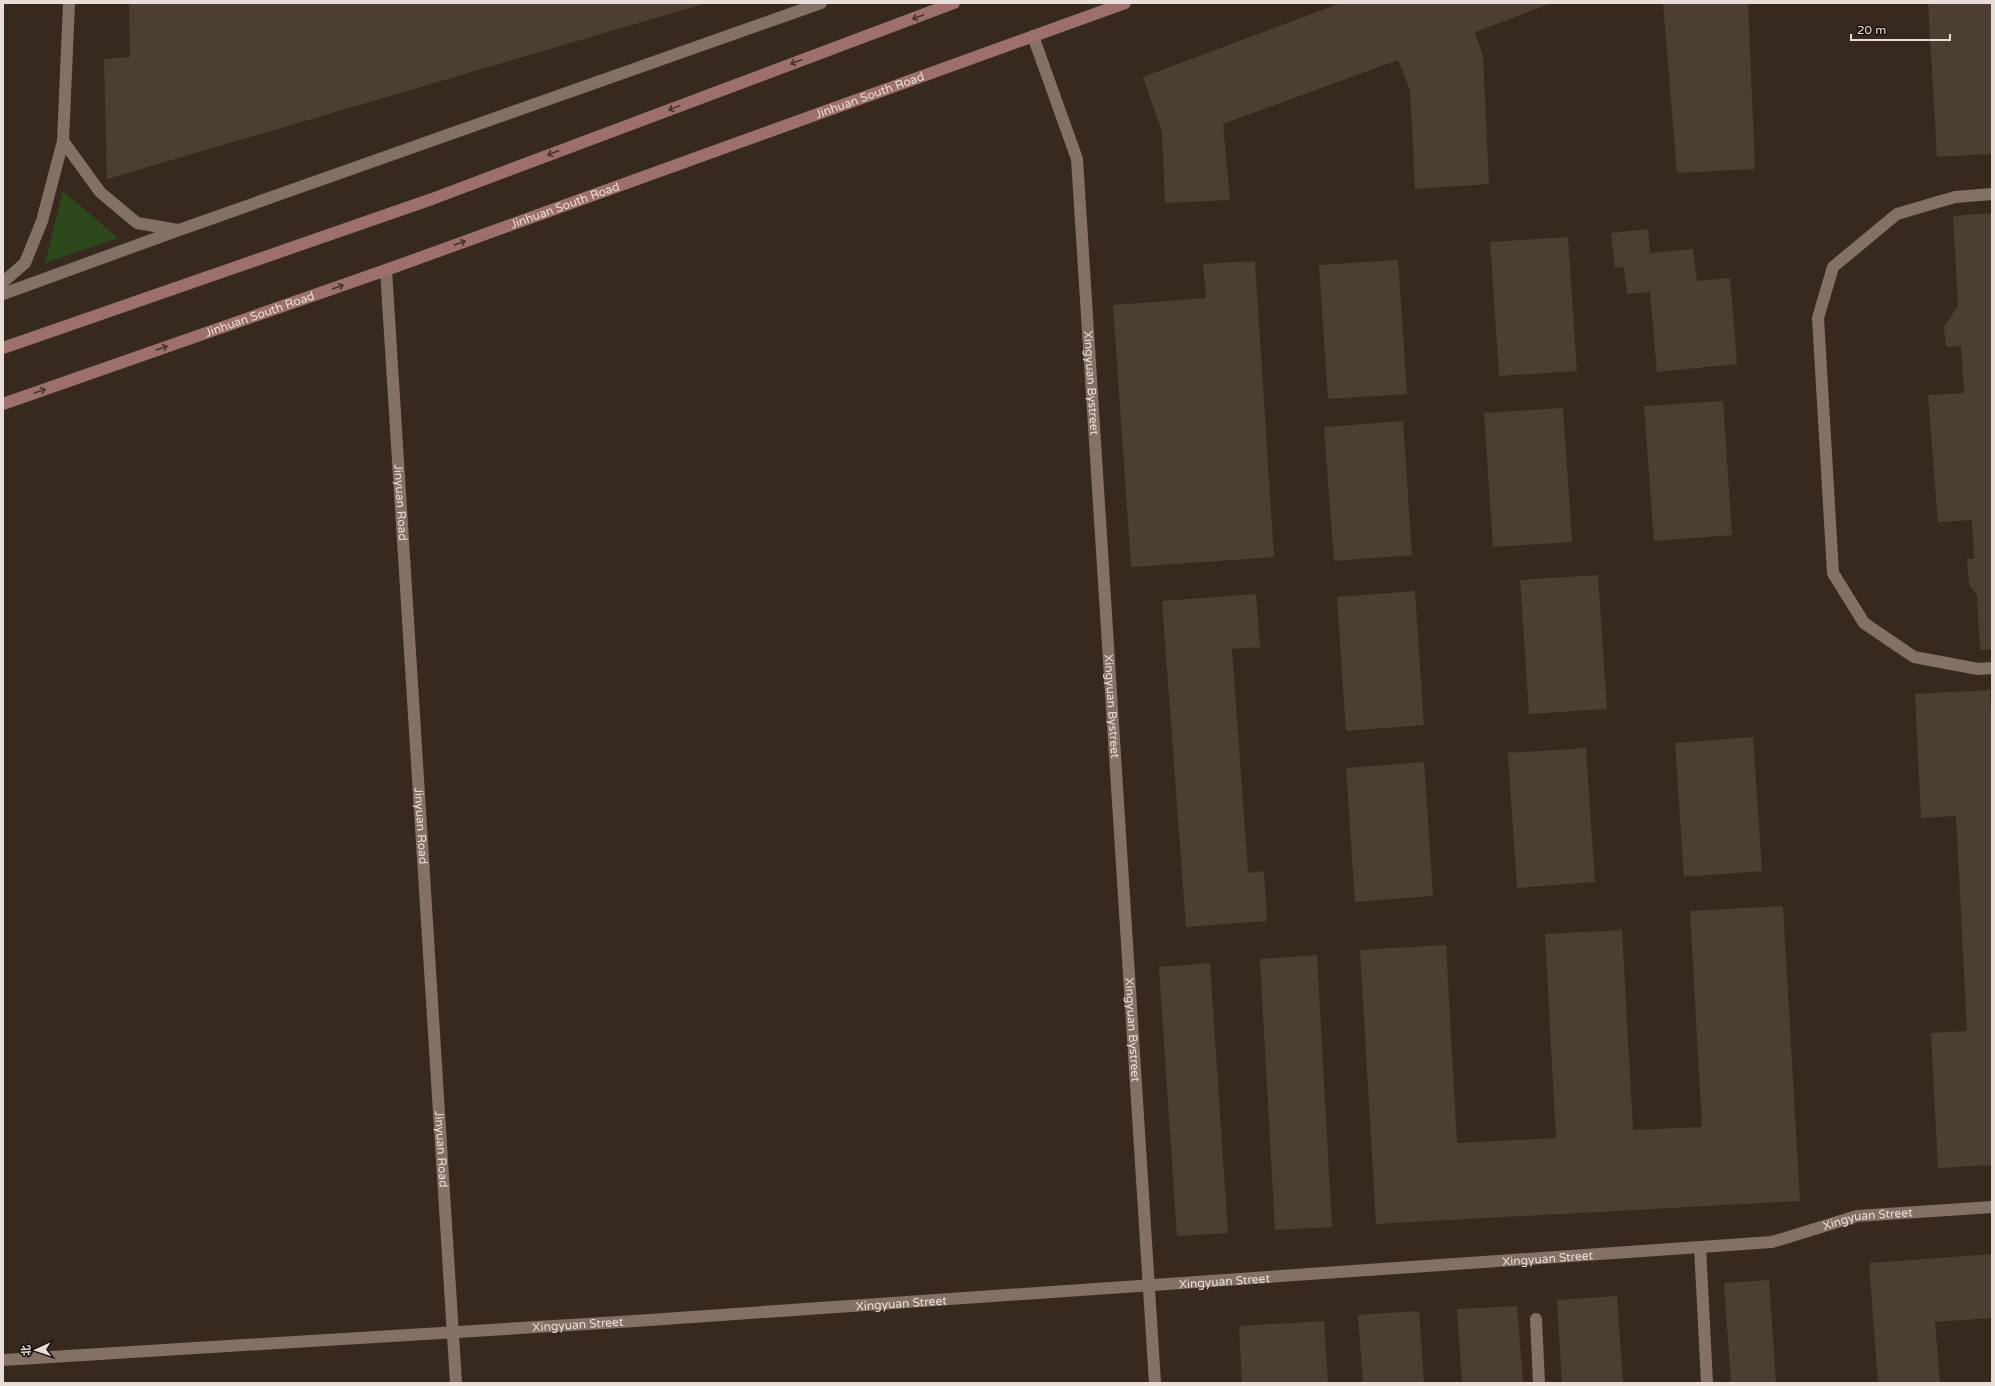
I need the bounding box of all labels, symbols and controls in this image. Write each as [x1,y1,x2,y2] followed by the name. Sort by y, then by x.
[912,13,924,21] one-way arrow
[1851,16,1950,42] scale bar
[1857,23,1886,37] text: 20 m
[791,59,803,67] one-way arrow
[813,69,926,121] street label: Jinhuan South Road
[669,104,681,112] one-way arrow
[547,150,559,158] one-way arrow
[509,179,621,231] street label: Jinhuan South Road
[454,238,466,246] one-way arrow
[332,282,344,290] one-way arrow
[203,289,316,340] street label: Jinhuan South Road
[1081,330,1102,436] street label: Xingyuan Bystreet
[156,344,169,351] one-way arrow
[33,387,46,394] one-way arrow
[391,464,410,541] street label: Jinyuan Road
[1102,654,1122,759] street label: Xingyuan Bystreet
[412,787,430,865] street label: Jinyuan Road
[1122,977,1143,1083] street label: Xingyuan Bystreet
[432,1110,451,1188] street label: Jinyuan Road
[1821,1205,1914,1233] street label: Xingyuan Street
[1502,1248,1594,1269] street label: Xingyuan Street
[1178,1271,1271,1292] street label: Xingyuan Street
[855,1293,948,1313] street label: Xingyuan Street
[532,1315,624,1334] street label: Xingyuan Street
[16,1330,56,1370] north arrow
[20,1345,33,1356] text: 北

